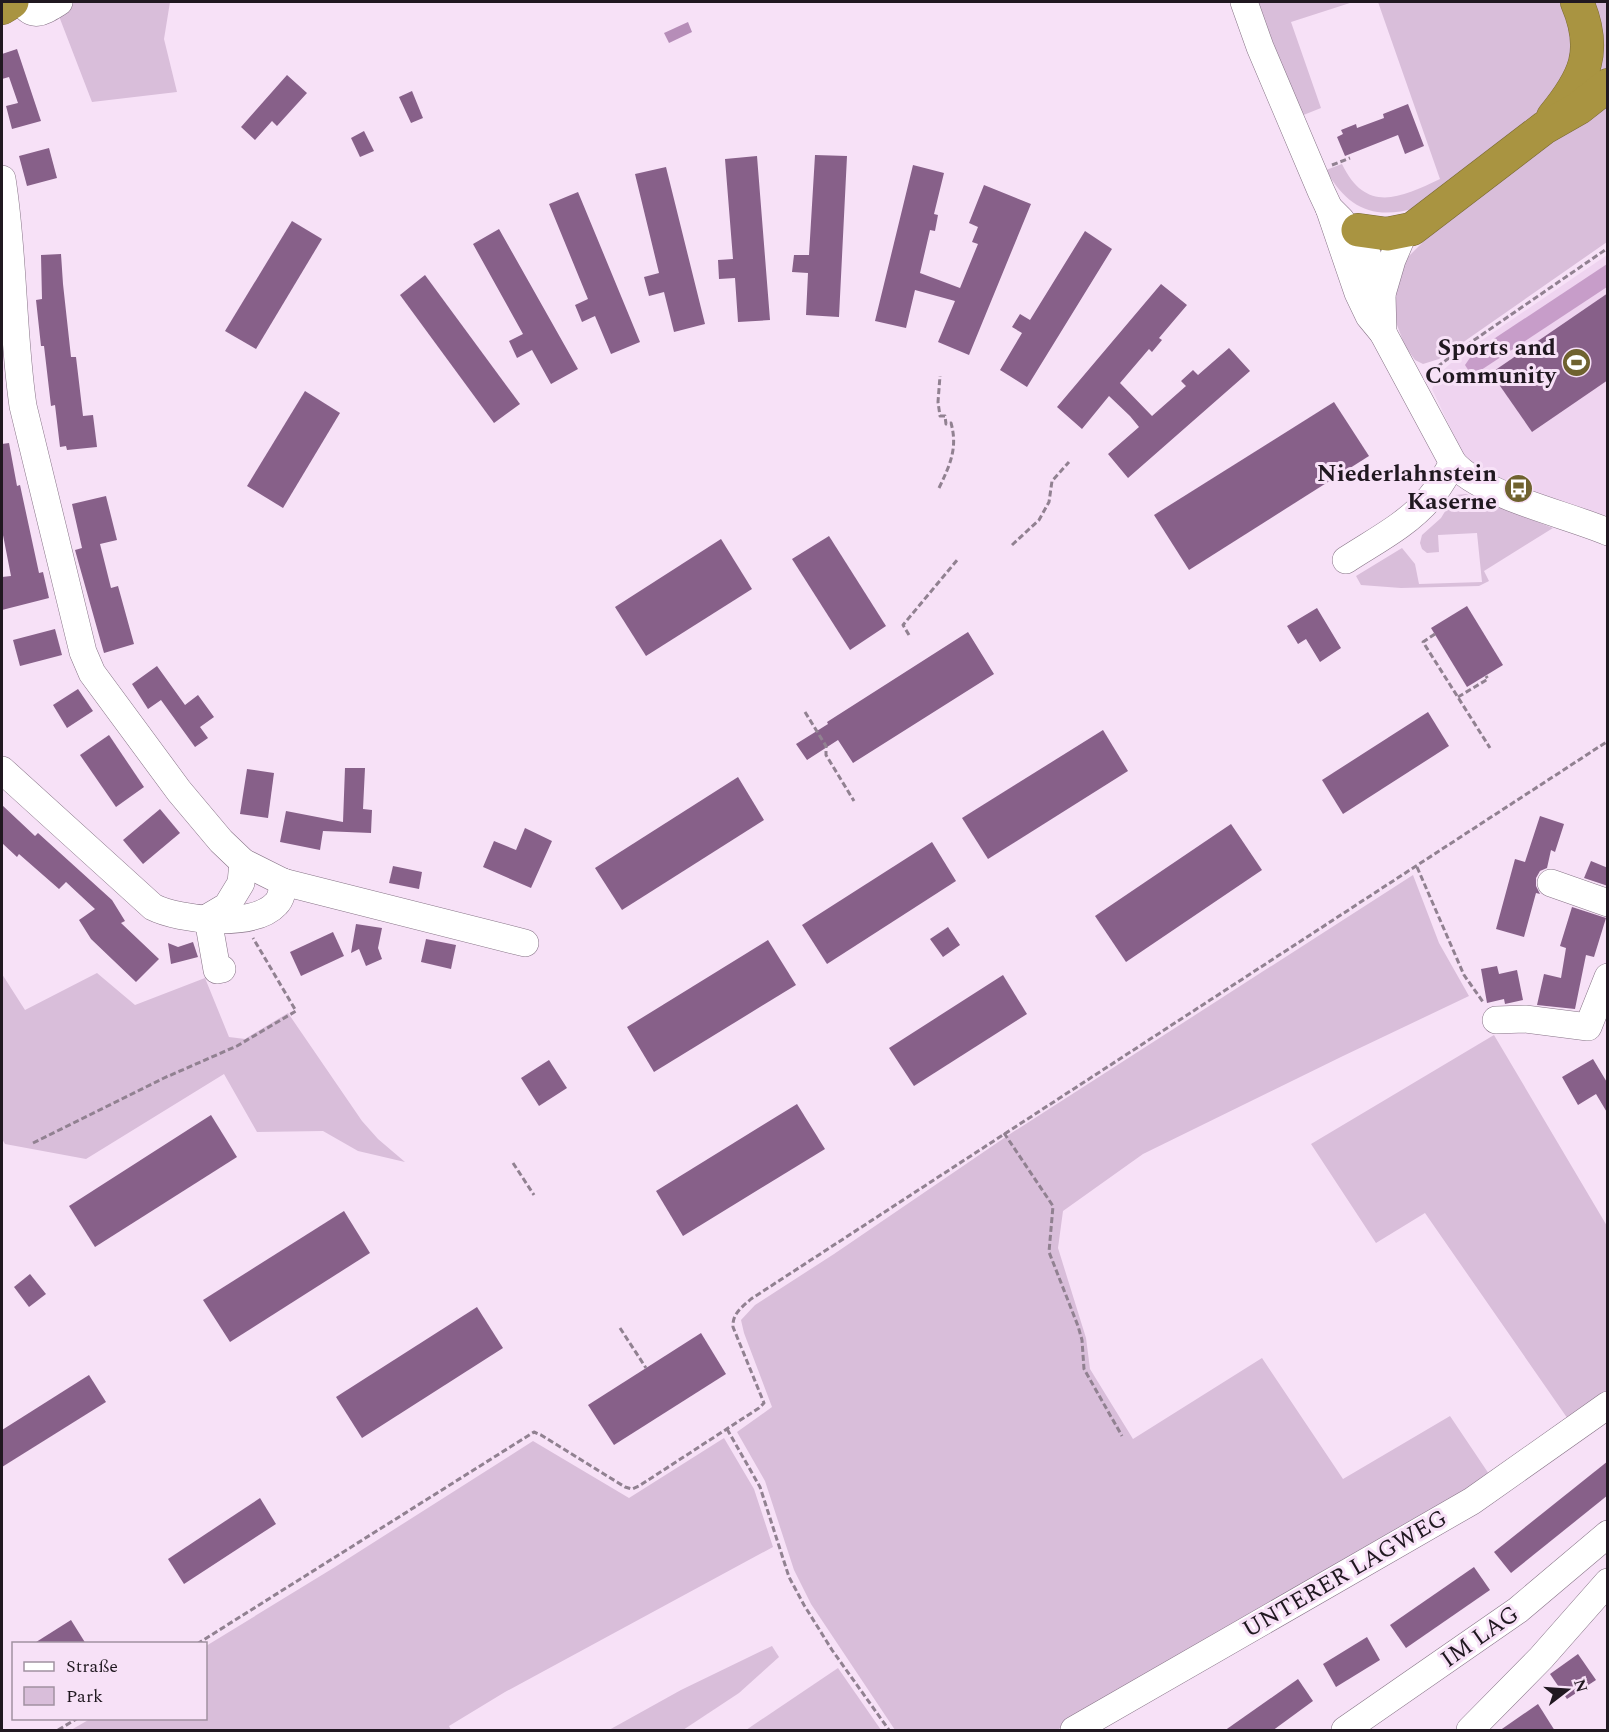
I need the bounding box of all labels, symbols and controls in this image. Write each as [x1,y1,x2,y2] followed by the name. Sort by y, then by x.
[1425,330,1558,394] place label: Sports and Community
[1561,346,1593,378] sports icon: Sports and Community
[1317,456,1497,520] place label: Niederlahnstein Kaserne
[1502,472,1534,504] bus stop icon: Niederlahnstein Kaserne
[1236,1501,1454,1647] street label: UNTERER LAGWEG
[1433,1597,1527,1677] street label: IM LAG
[12,1642,207,1720] legend
[66,1653,118,1680] text: Straße
[1537,1660,1597,1720] north arrow
[1567,1676,1594,1696] text: N
[66,1683,103,1710] text: Park

